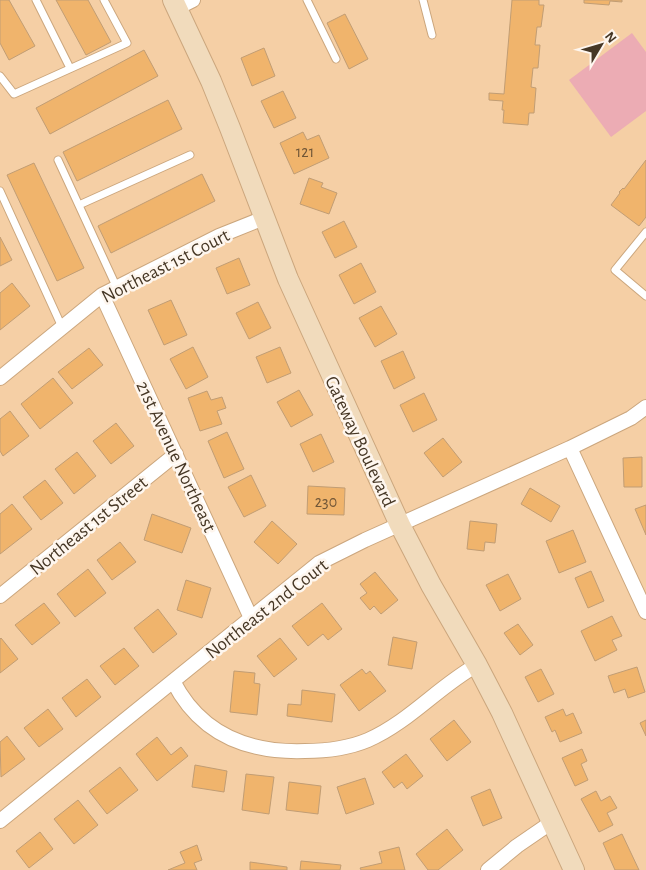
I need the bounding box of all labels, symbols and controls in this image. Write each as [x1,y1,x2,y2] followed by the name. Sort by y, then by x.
[576,20,626,70] north arrow
[602,29,619,46] text: N
[296,144,314,160] house number: 121
[99,226,233,307] street label: Northeast 1st Court
[321,373,398,510] street label: Gateway Boulevard
[132,378,219,535] street label: 21st Avenue Northeast
[27,473,151,579] street label: Northeast 1st Street
[315,494,337,510] house number: 230
[202,556,332,663] street label: Northeast 2nd Court

